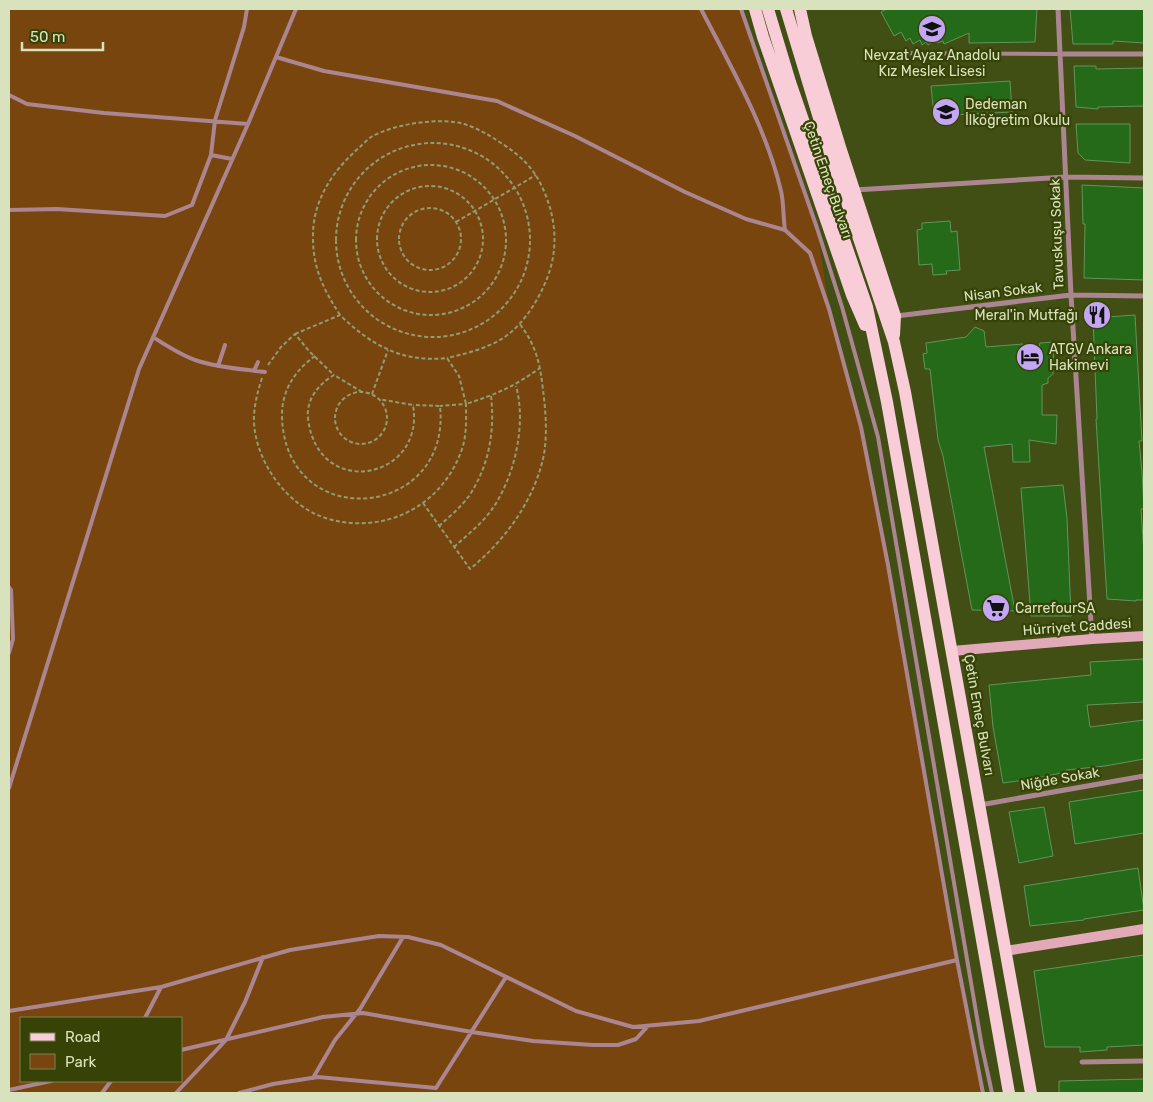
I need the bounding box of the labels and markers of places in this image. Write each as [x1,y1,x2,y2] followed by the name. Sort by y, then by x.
[917,14,947,44] school or university icon: Nevzat Ayaz Anadolu Kız Meslek Lisesi
[864,47,1000,80] place label: Nevzat Ayaz Anadolu Kız Meslek Lisesi
[965,96,1070,129] place label: Dedeman İlköğretim Okulu
[931,97,961,127] school or university icon: Dedeman İlköğretim Okulu
[1082,300,1112,330] restaurant icon: Meral'in Mutfağı
[975,307,1078,324] place label: Meral'in Mutfağı
[1049,341,1132,374] place label: ATGV Ankara Hakimevi
[1015,342,1045,372] hotel icon: ATGV Ankara Hakimevi
[981,593,1011,623] supermarket icon: CarrefourSA
[1015,600,1096,617] place label: CarrefourSA

